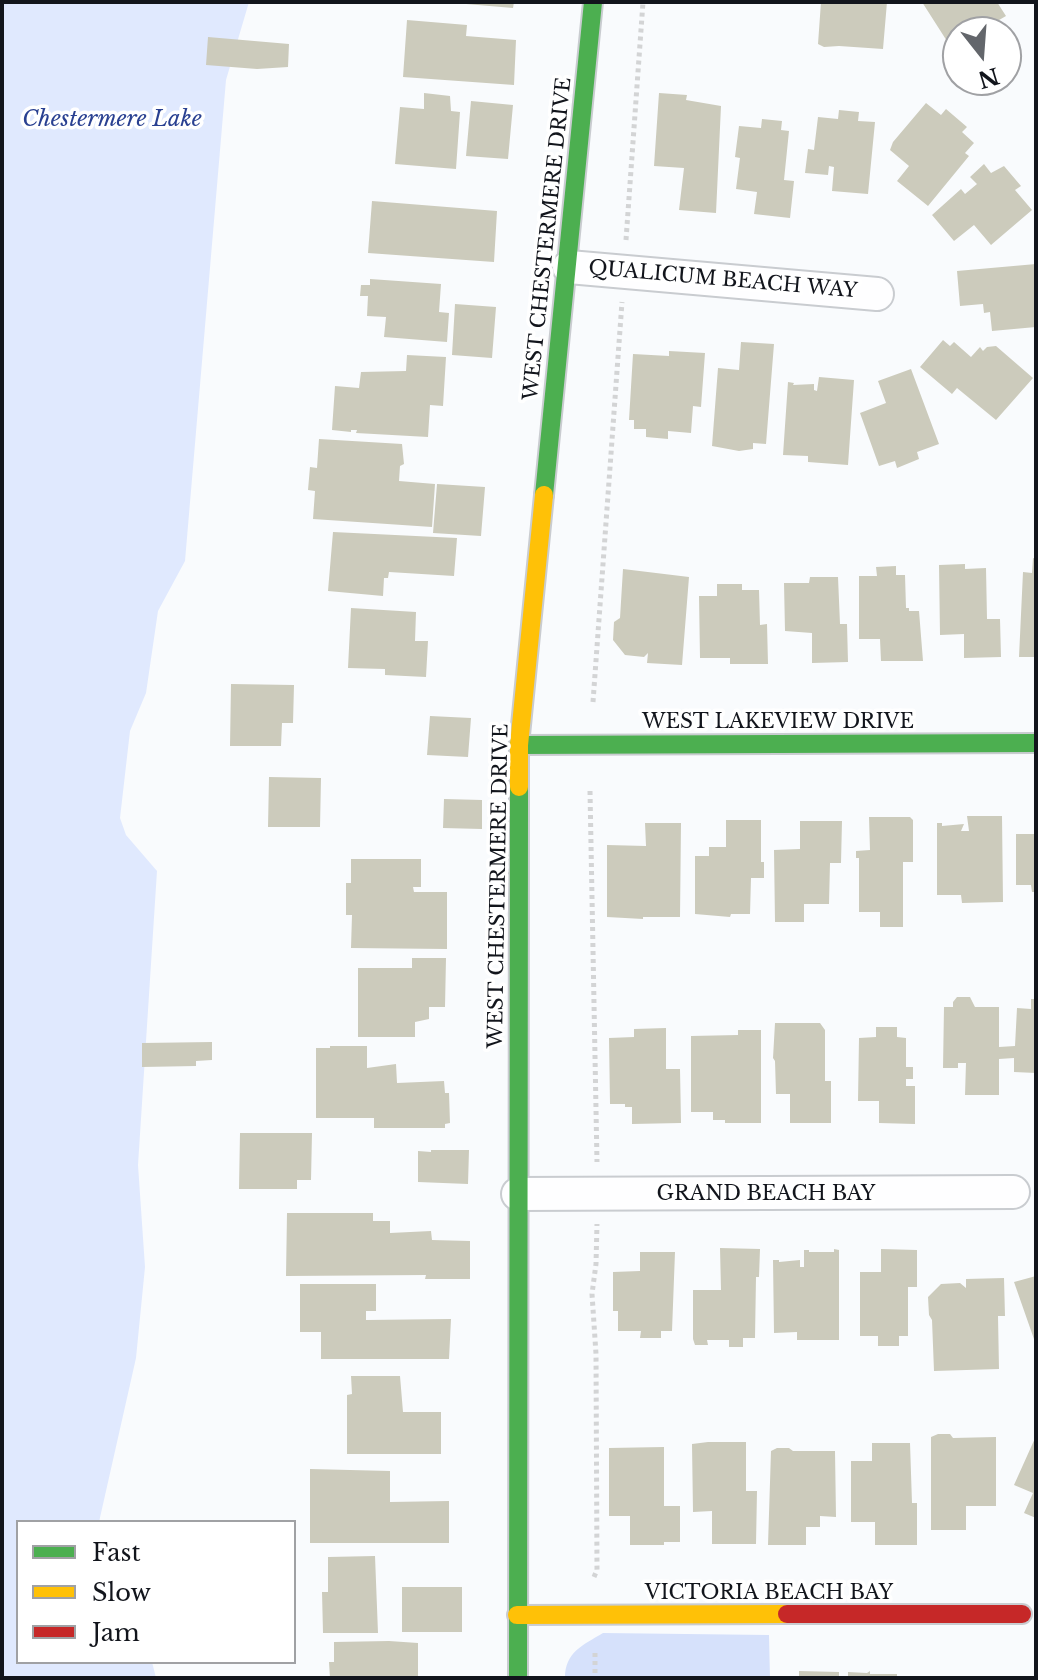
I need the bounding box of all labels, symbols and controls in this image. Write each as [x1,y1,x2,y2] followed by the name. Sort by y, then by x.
[942,16,1022,96] north arrow
[975,62,1002,93] text: N
[519,76,577,402] street label: WEST CHESTERMERE DRIVE
[22,107,202,133] water label: Chestermere Lake
[588,256,858,304] street label: QUALICUM BEACH WAY
[642,710,914,734] street label: WEST LAKEVIEW DRIVE
[484,723,514,1049] street label: WEST CHESTERMERE DRIVE
[657,1182,875,1206] street label: GRAND BEACH BAY
[16,1520,296,1664] legend
[92,1538,140,1567] text: Fast
[92,1578,151,1607] text: Slow
[645,1581,893,1605] street label: VICTORIA BEACH BAY
[92,1618,140,1647] text: Jam

